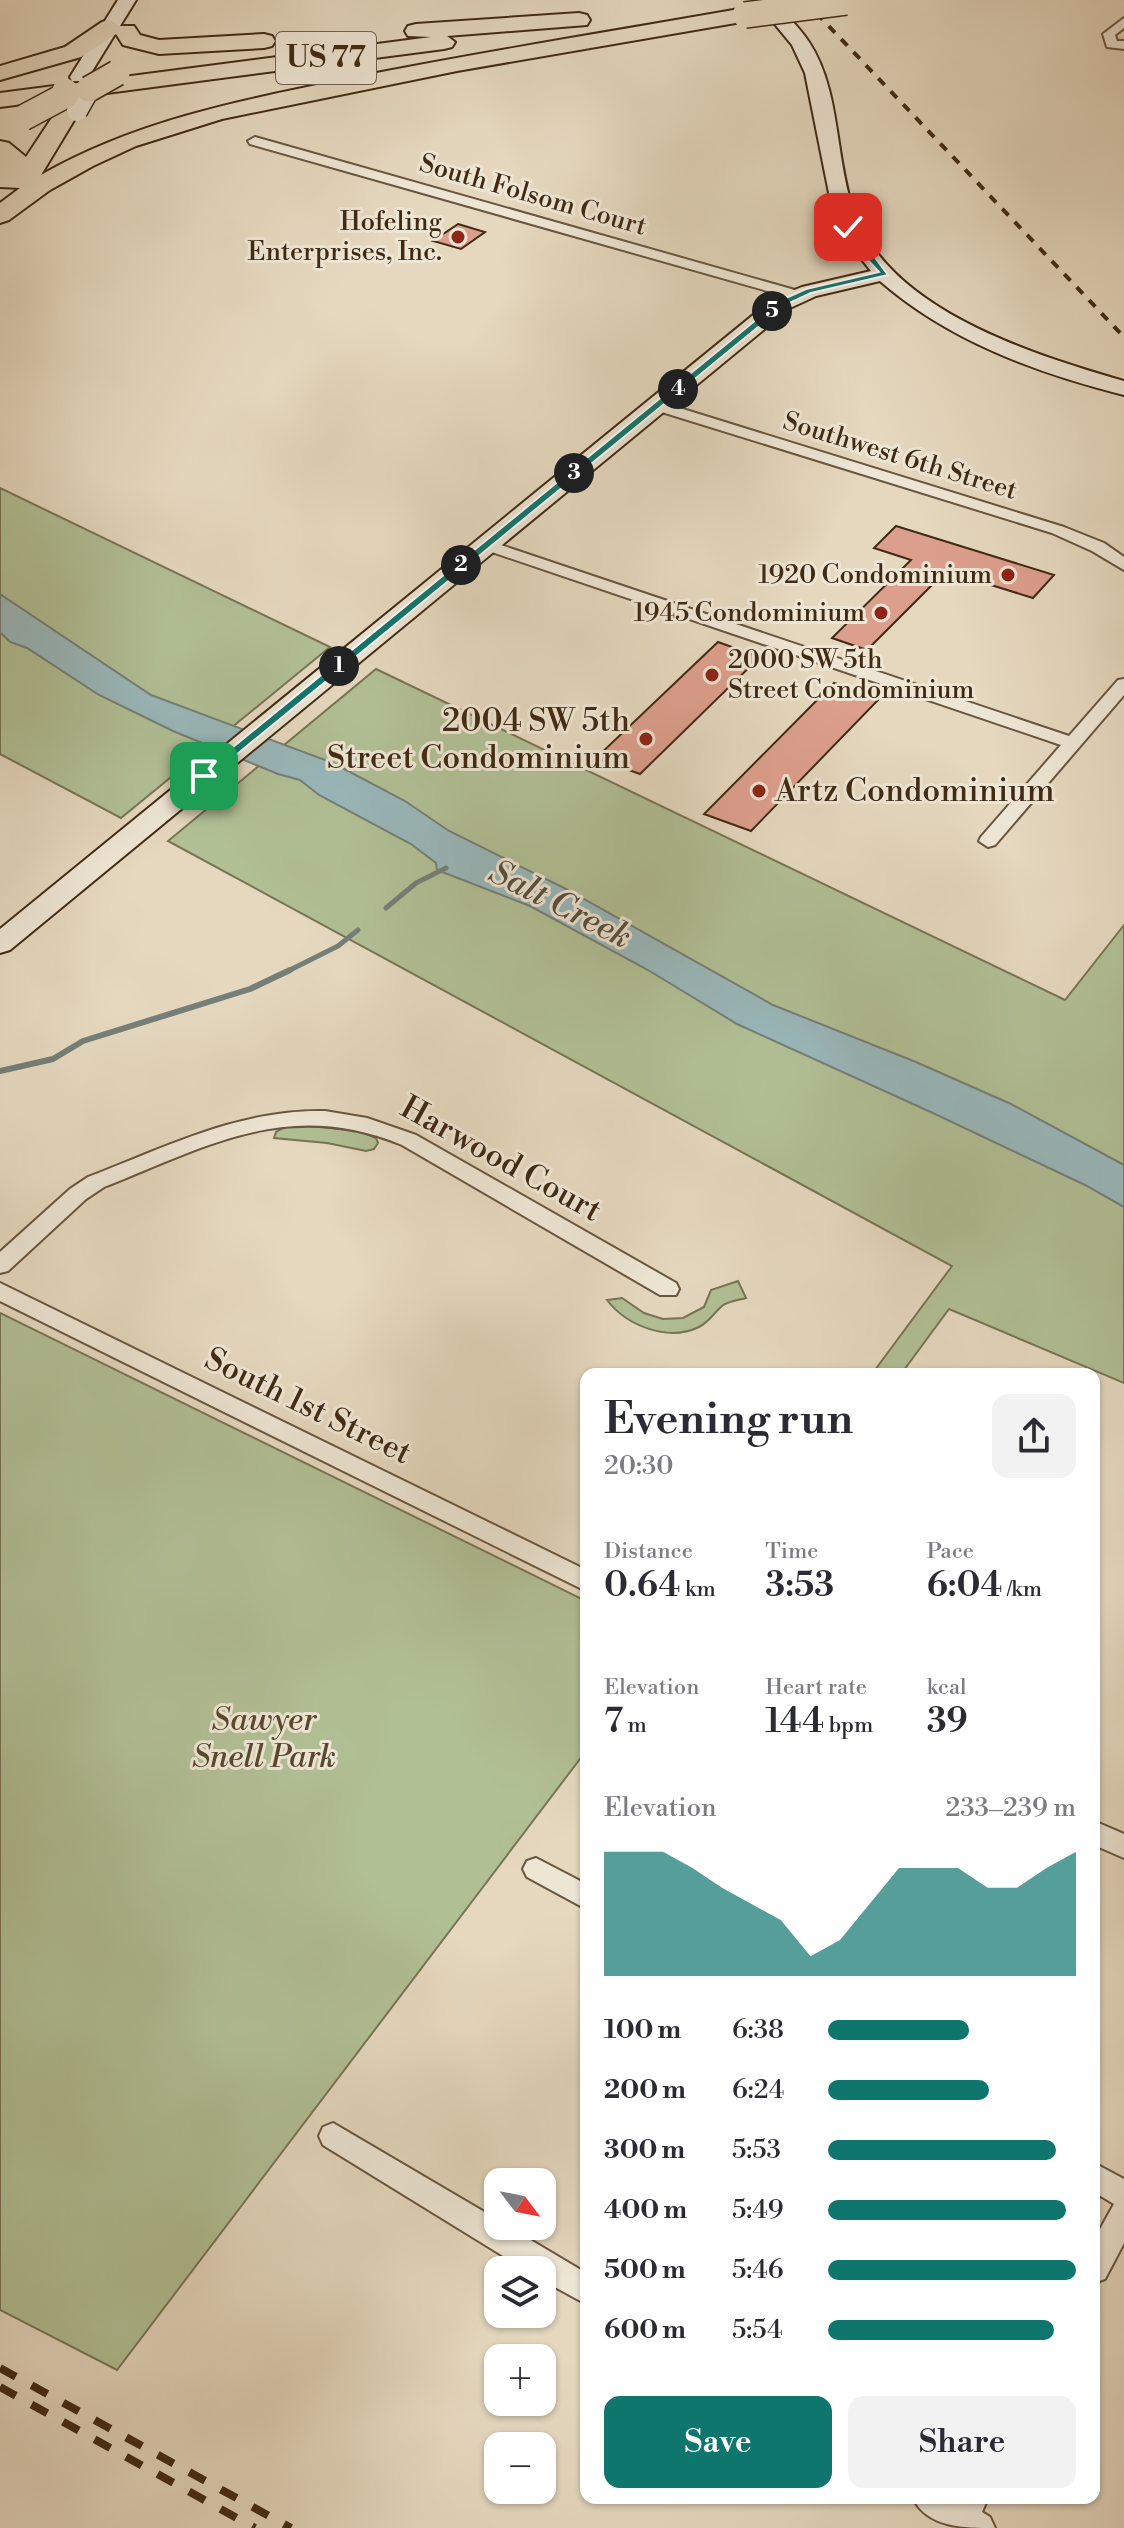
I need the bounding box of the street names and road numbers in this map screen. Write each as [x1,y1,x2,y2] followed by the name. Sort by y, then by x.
[276,32,376,84] road number: US 77
[416,147,650,243] street label: South Folsom Court
[779,405,1021,507] street label: Southwest 6th Street
[394,1087,608,1231] street label: Harwood Court
[198,1339,418,1473] street label: South 1st Street

